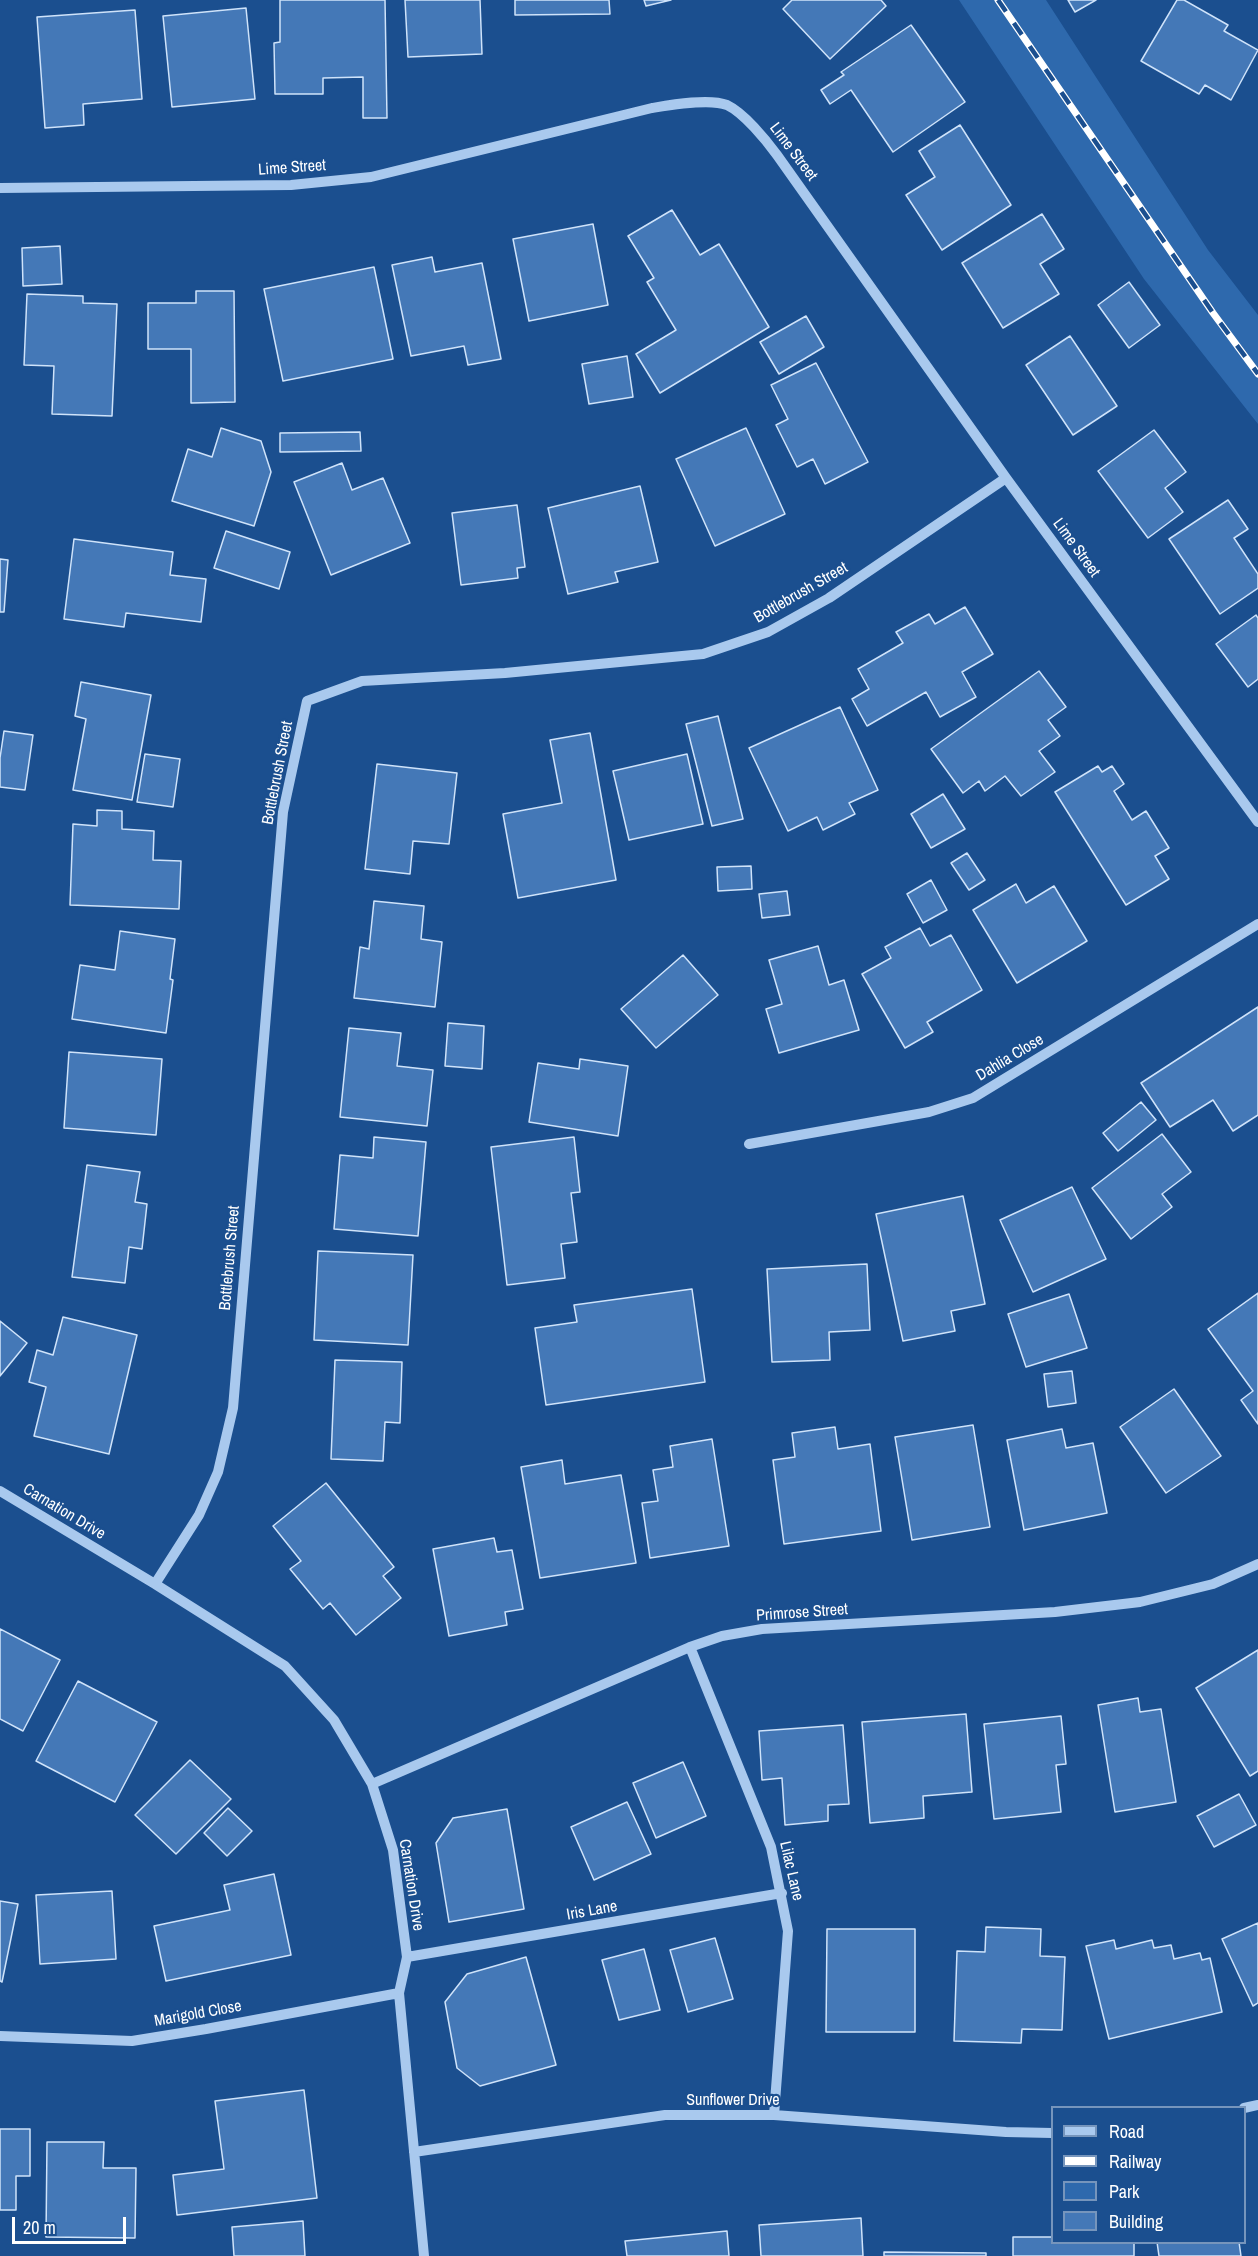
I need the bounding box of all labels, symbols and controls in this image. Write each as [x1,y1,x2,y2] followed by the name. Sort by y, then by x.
[765,119,821,185] street label: Lime Street
[258,156,326,180] street label: Lime Street
[1048,515,1104,581] street label: Lime Street
[751,558,851,628] street label: Bottlebrush Street
[259,720,297,826] street label: Bottlebrush Street
[973,1030,1047,1086] street label: Dahlia Close
[216,1205,244,1311] street label: Bottlebrush Street
[19,1480,109,1544] street label: Carnation Drive
[756,1600,848,1626] street label: Primrose Street
[394,1838,428,1932] street label: Carnation Drive
[775,1839,807,1903] street label: Lilac Lane
[565,1897,619,1925] street label: Iris Lane
[153,1997,243,2031] street label: Marigold Close
[686,2091,780,2111] street label: Sunflower Drive
[1051,2106,1246,2244] legend
[1109,2119,1144,2144] text: Road
[1109,2149,1162,2174] text: Railway
[1109,2179,1139,2204] text: Park
[15,2205,129,2243] scale bar
[1109,2209,1163,2234] text: Building
[23,2215,56,2240] text: 20 m

